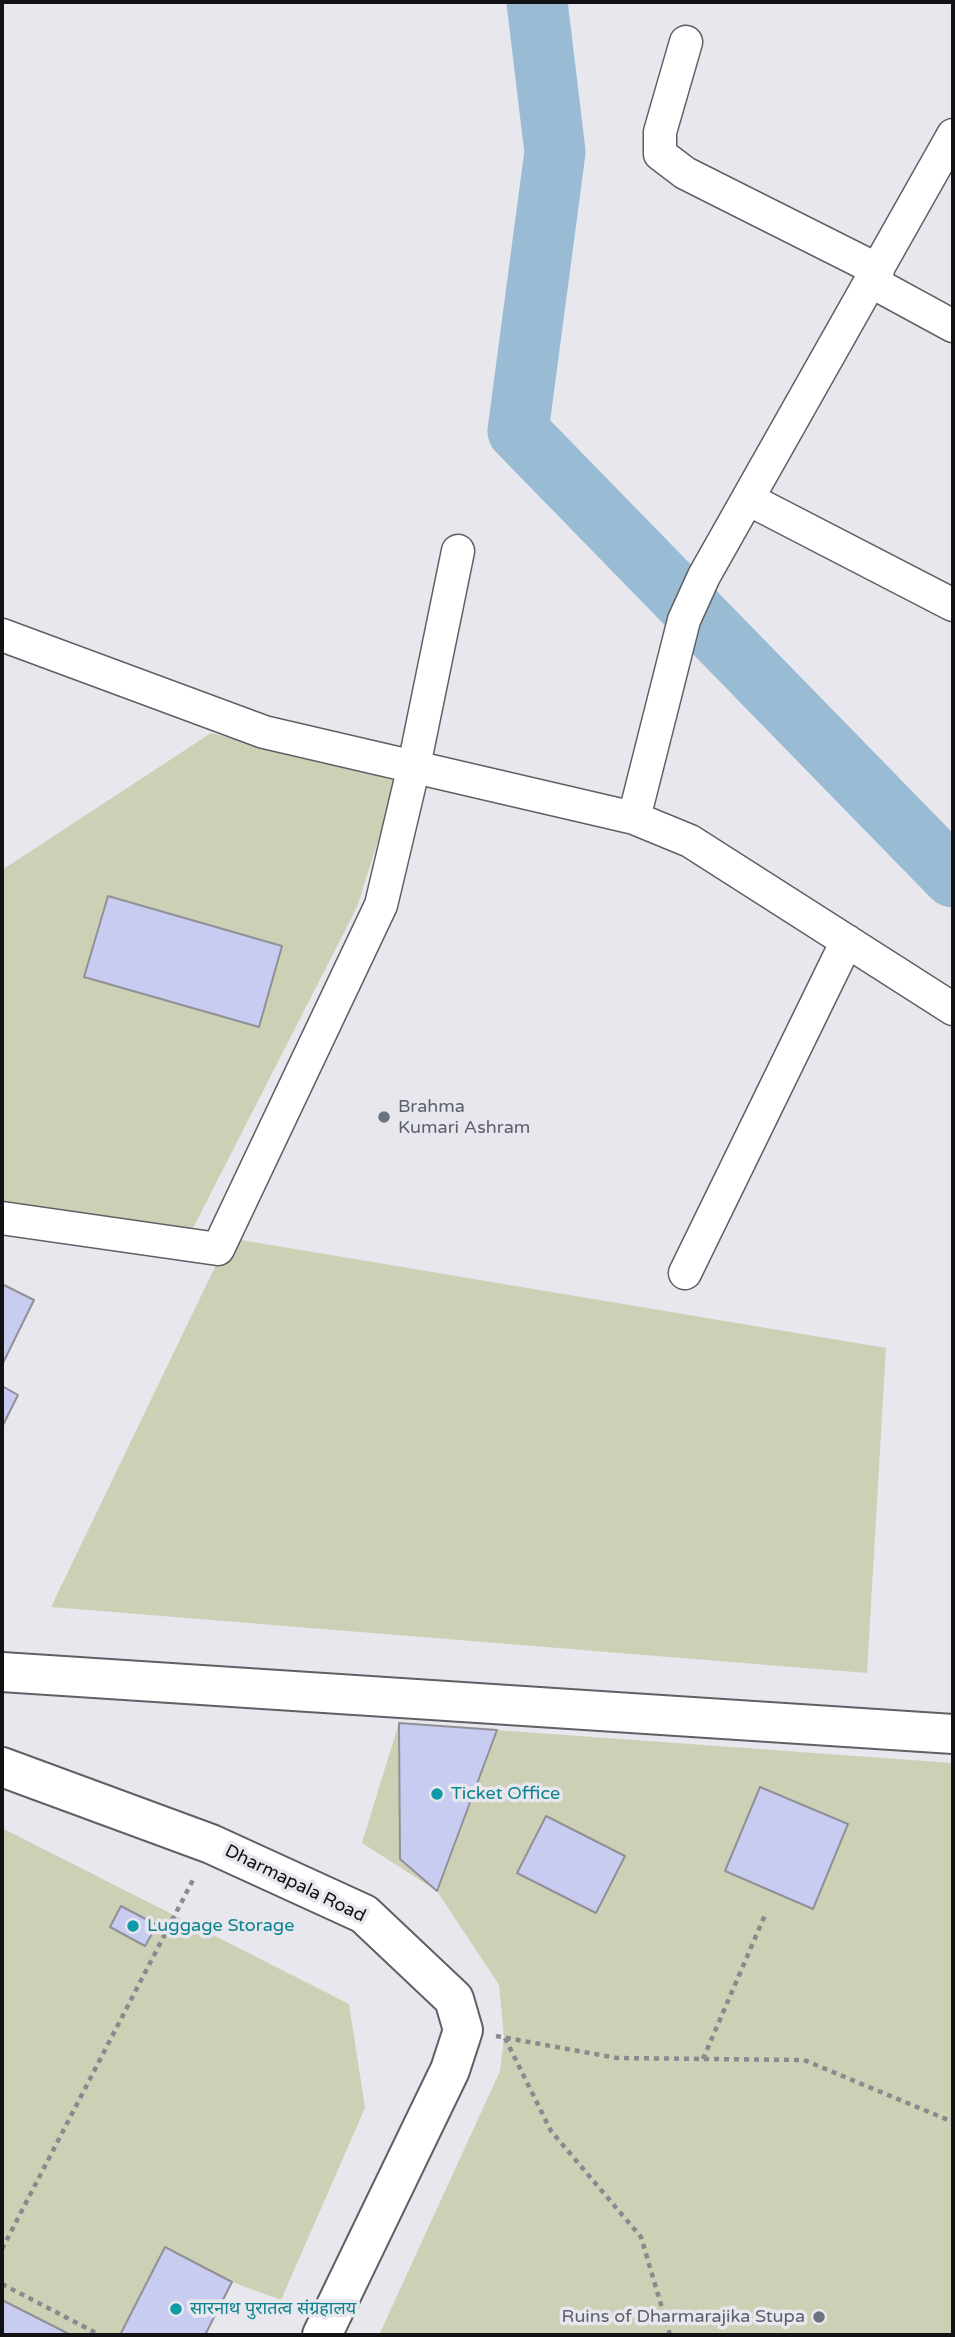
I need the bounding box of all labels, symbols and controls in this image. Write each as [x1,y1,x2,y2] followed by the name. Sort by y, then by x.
[398,1096,530,1138] place label: Brahma Kumari Ashram
[376,1109,392,1125] marker: Brahma Kumari Ashram
[451,1783,560,1805] place label: Ticket Office
[429,1786,445,1802] marker: Ticket Office
[221,1841,369,1927] street label: Dharmapala Road
[147,1915,294,1937] place label: Luggage Storage
[125,1918,141,1934] marker: Luggage Storage
[190,2298,356,2320] place label: सारनाथ पुरातत्व संग्रहालय
[168,2301,184,2317] marker: सारनाथ पुरातत्व संग्रहालय
[562,2306,805,2328] place label: Ruins of Dharmarajika Stupa
[811,2309,827,2325] marker: Ruins of Dharmarajika Stupa

